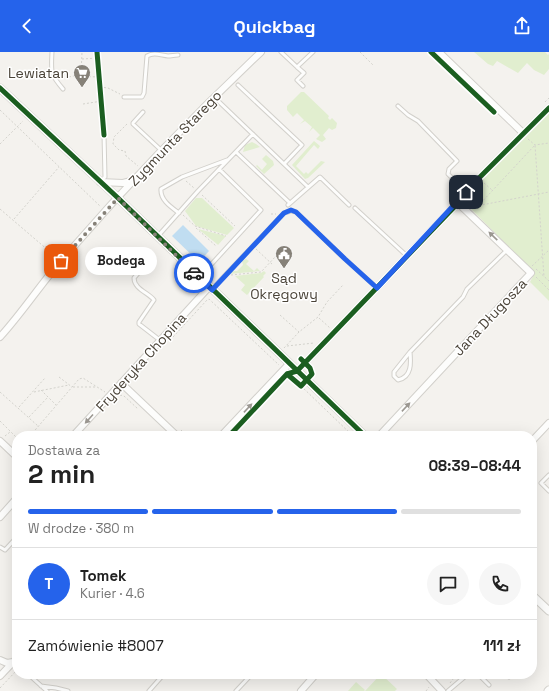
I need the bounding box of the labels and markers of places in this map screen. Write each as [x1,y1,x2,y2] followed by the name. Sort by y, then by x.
[72,63,92,88] supermarket icon: Lewiatan
[8,64,69,82] place label: Lewiatan
[449,175,483,209] pin
[44,244,78,278] pin
[274,244,294,269] public building icon: Sąd Okręgowy
[85,247,157,275] callout: Bodega
[250,269,318,303] place label: Sąd Okręgowy

